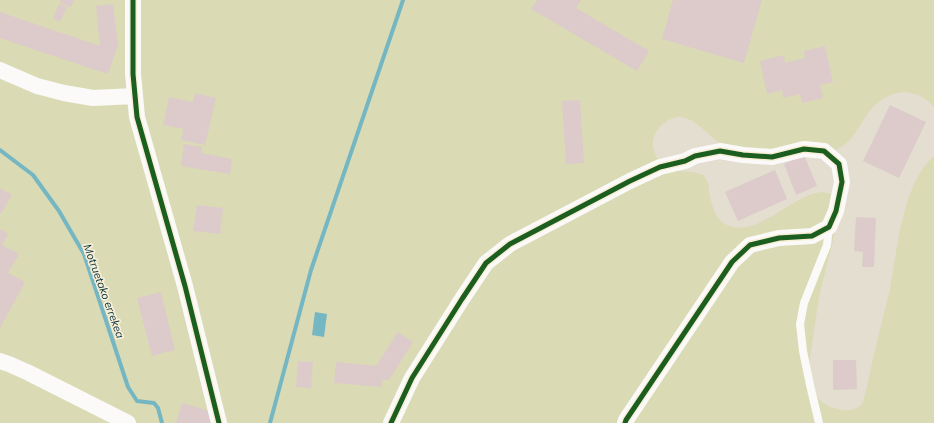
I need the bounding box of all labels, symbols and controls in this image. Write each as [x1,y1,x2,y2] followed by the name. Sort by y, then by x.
[80,242,128,340] water label: Motruetako errekea

